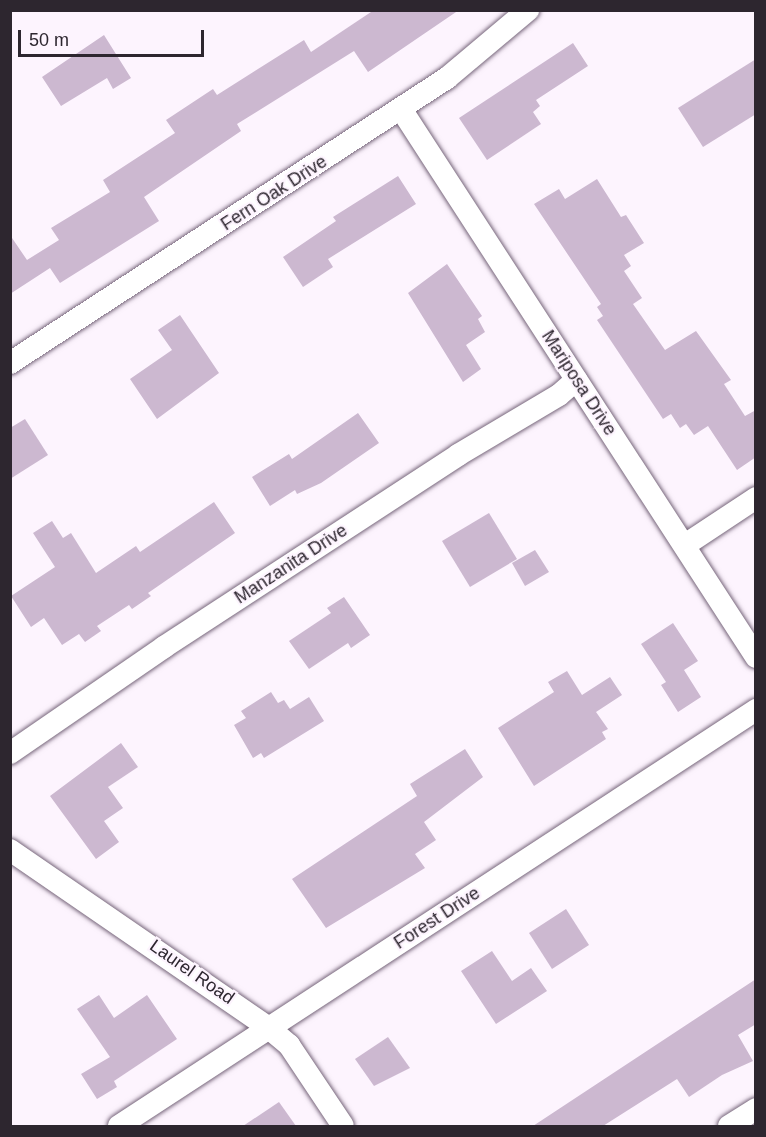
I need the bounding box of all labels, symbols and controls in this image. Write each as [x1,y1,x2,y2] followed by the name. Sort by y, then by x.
[21,18,207,56] scale bar
[29,30,69,50] text: 50 m
[217,151,331,235] street label: Fern Oak Drive
[537,326,621,440] street label: Mariposa Drive
[231,520,351,608] street label: Manzanita Drive
[390,882,484,954] street label: Forest Drive
[146,935,238,1009] street label: Laurel Road

